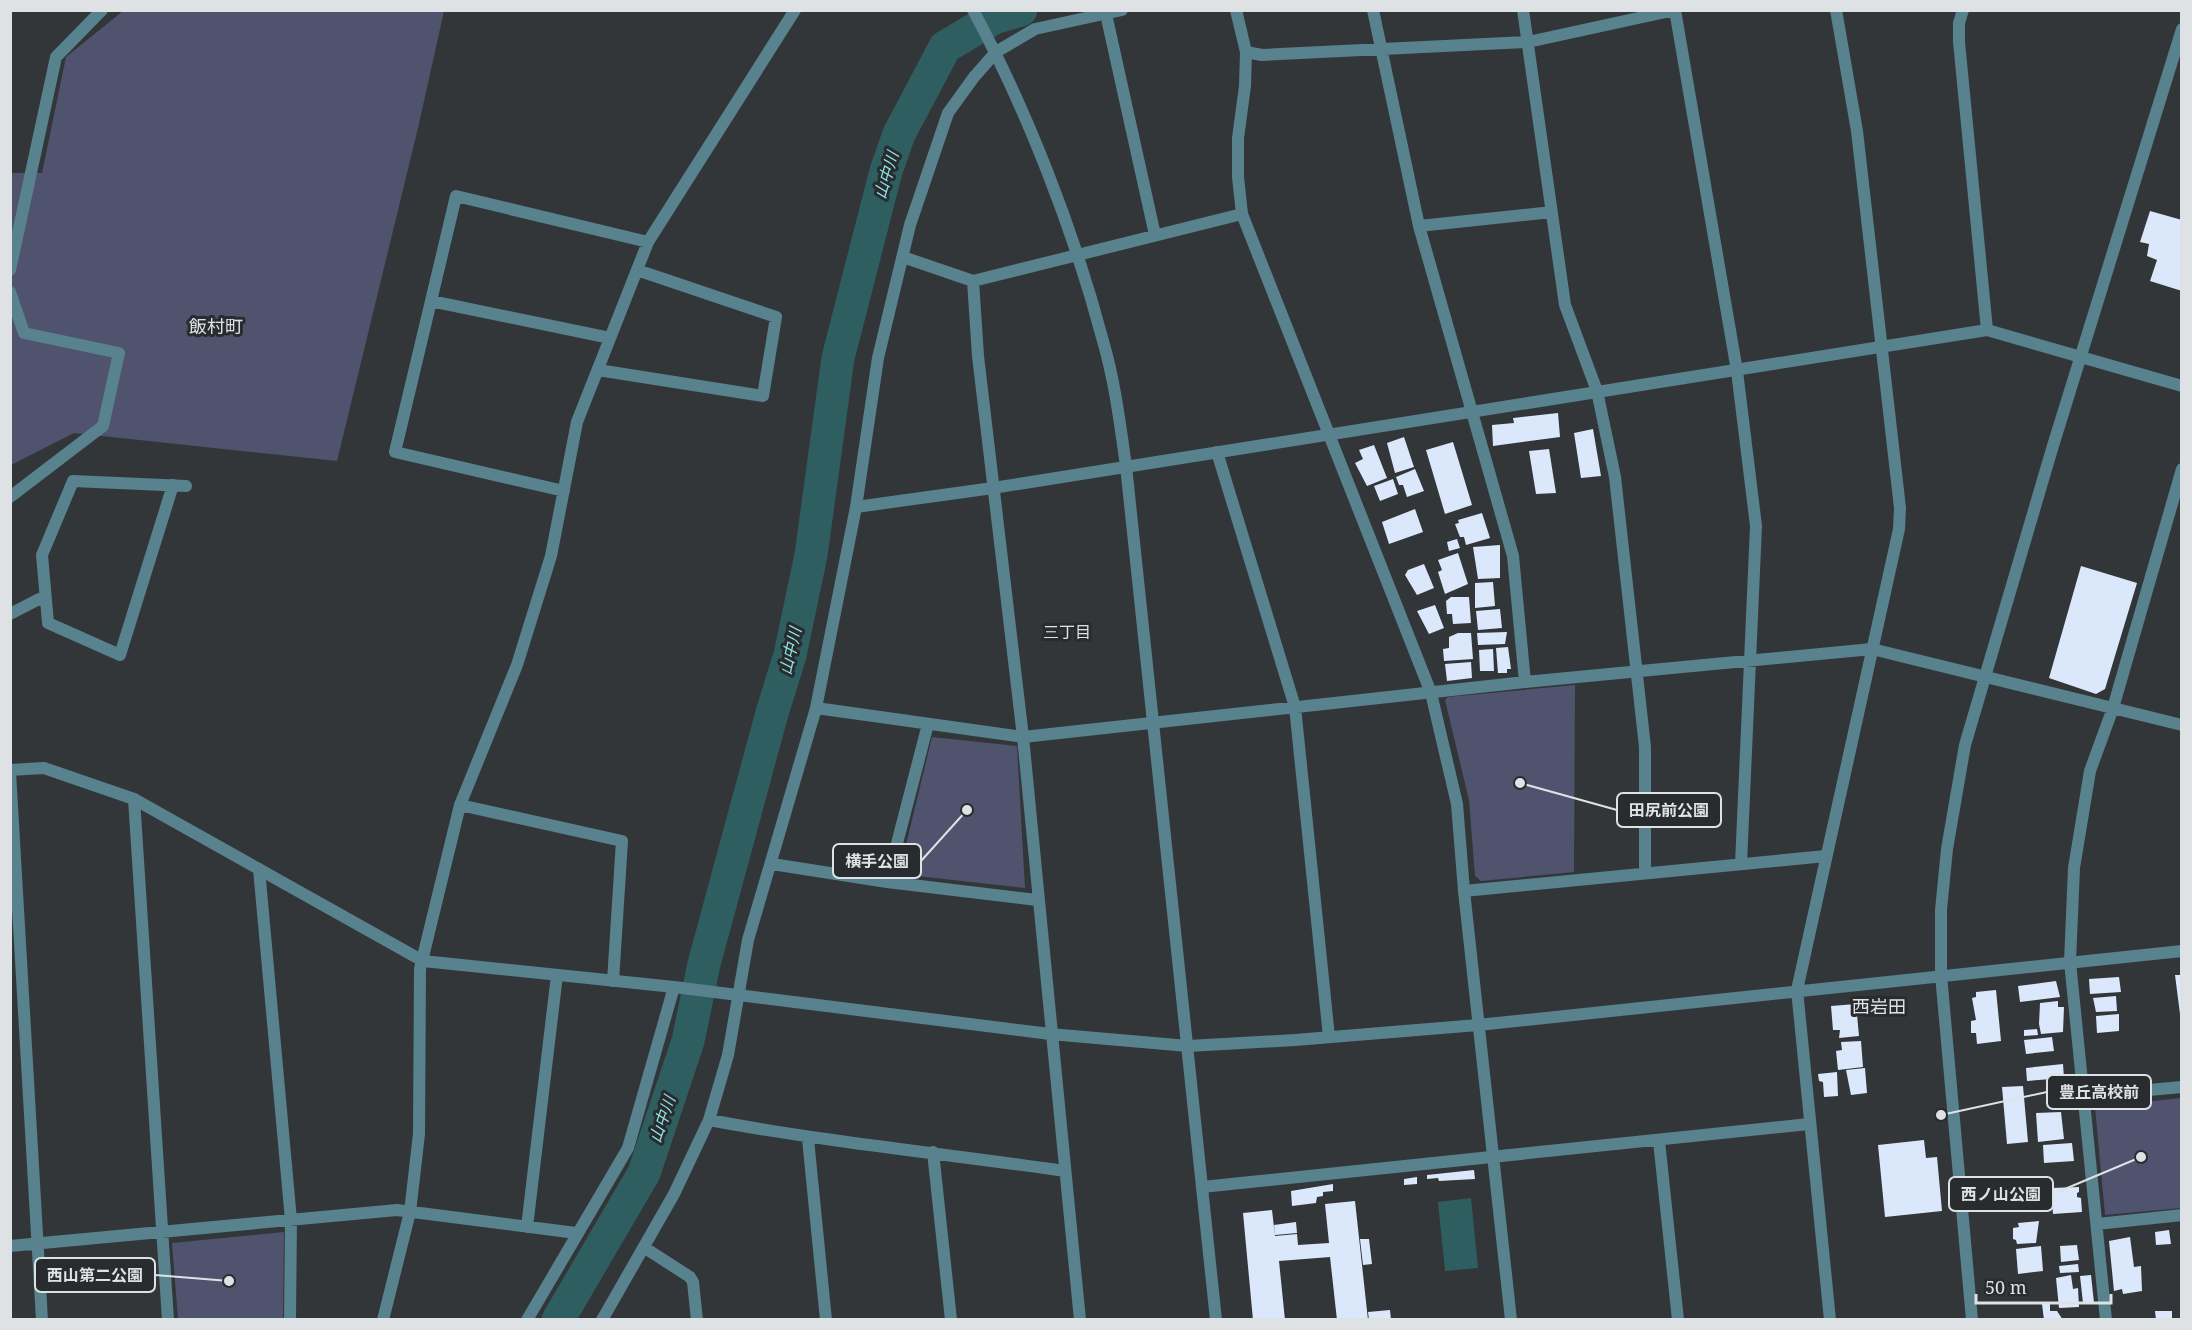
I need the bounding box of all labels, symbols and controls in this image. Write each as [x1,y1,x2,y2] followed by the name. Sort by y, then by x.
[868,147,904,201] water label: 山中川
[189,314,243,338] district label: 飯村町
[1043,621,1091,643] district label: 三丁目
[774,623,807,677] water label: 山中川
[1617,793,1721,827] callout: 田尻前公園
[1629,799,1709,821] text: 田尻前公園
[833,844,921,878] callout: 横手公園
[845,850,909,872] text: 横手公園
[1852,994,1906,1018] district label: 西岩田
[2047,1075,2151,1109] callout: 豊丘高校前
[2059,1081,2139,1103] text: 豊丘高校前
[644,1091,681,1145] water label: 山中川
[1949,1177,2053,1211] callout: 西ノ山公園
[1961,1183,2041,1205] text: 西ノ山公園
[35,1258,155,1292] callout: 西山第二公園
[47,1264,143,1286] text: 西山第二公園
[1976,1267,2111,1305] scale bar
[1985,1275,2027,1299] text: 50 m

